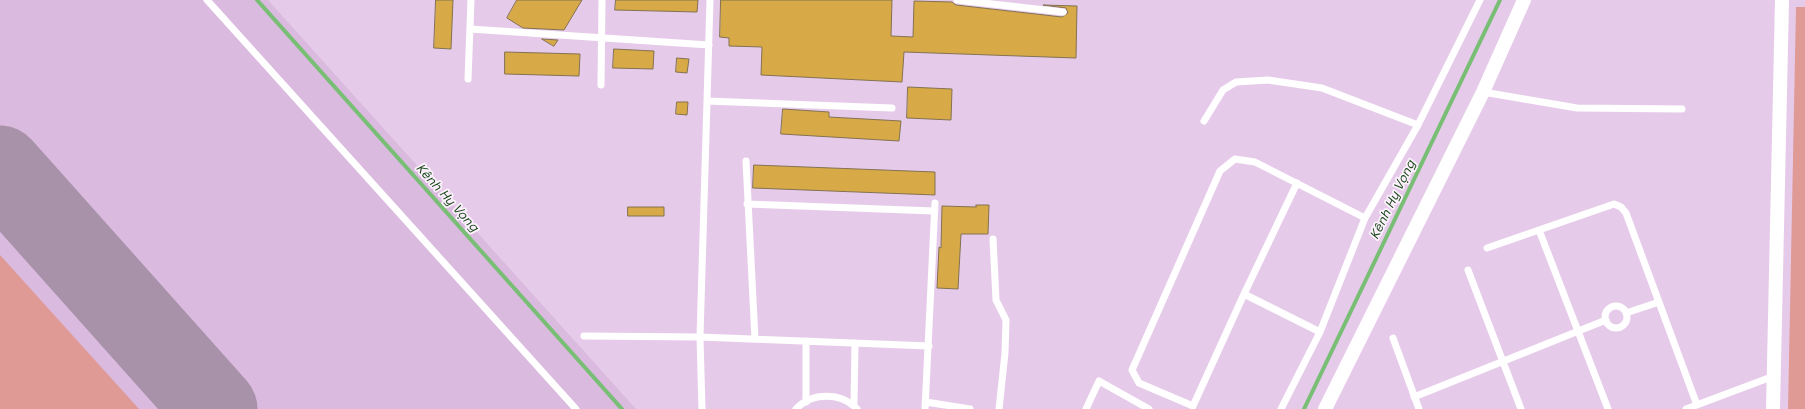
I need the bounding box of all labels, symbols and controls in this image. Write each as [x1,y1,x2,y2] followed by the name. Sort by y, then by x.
[1367,158,1419,242] water label: Kênh Hy Vọng
[412,161,482,235] water label: Kênh Hy Vọng

